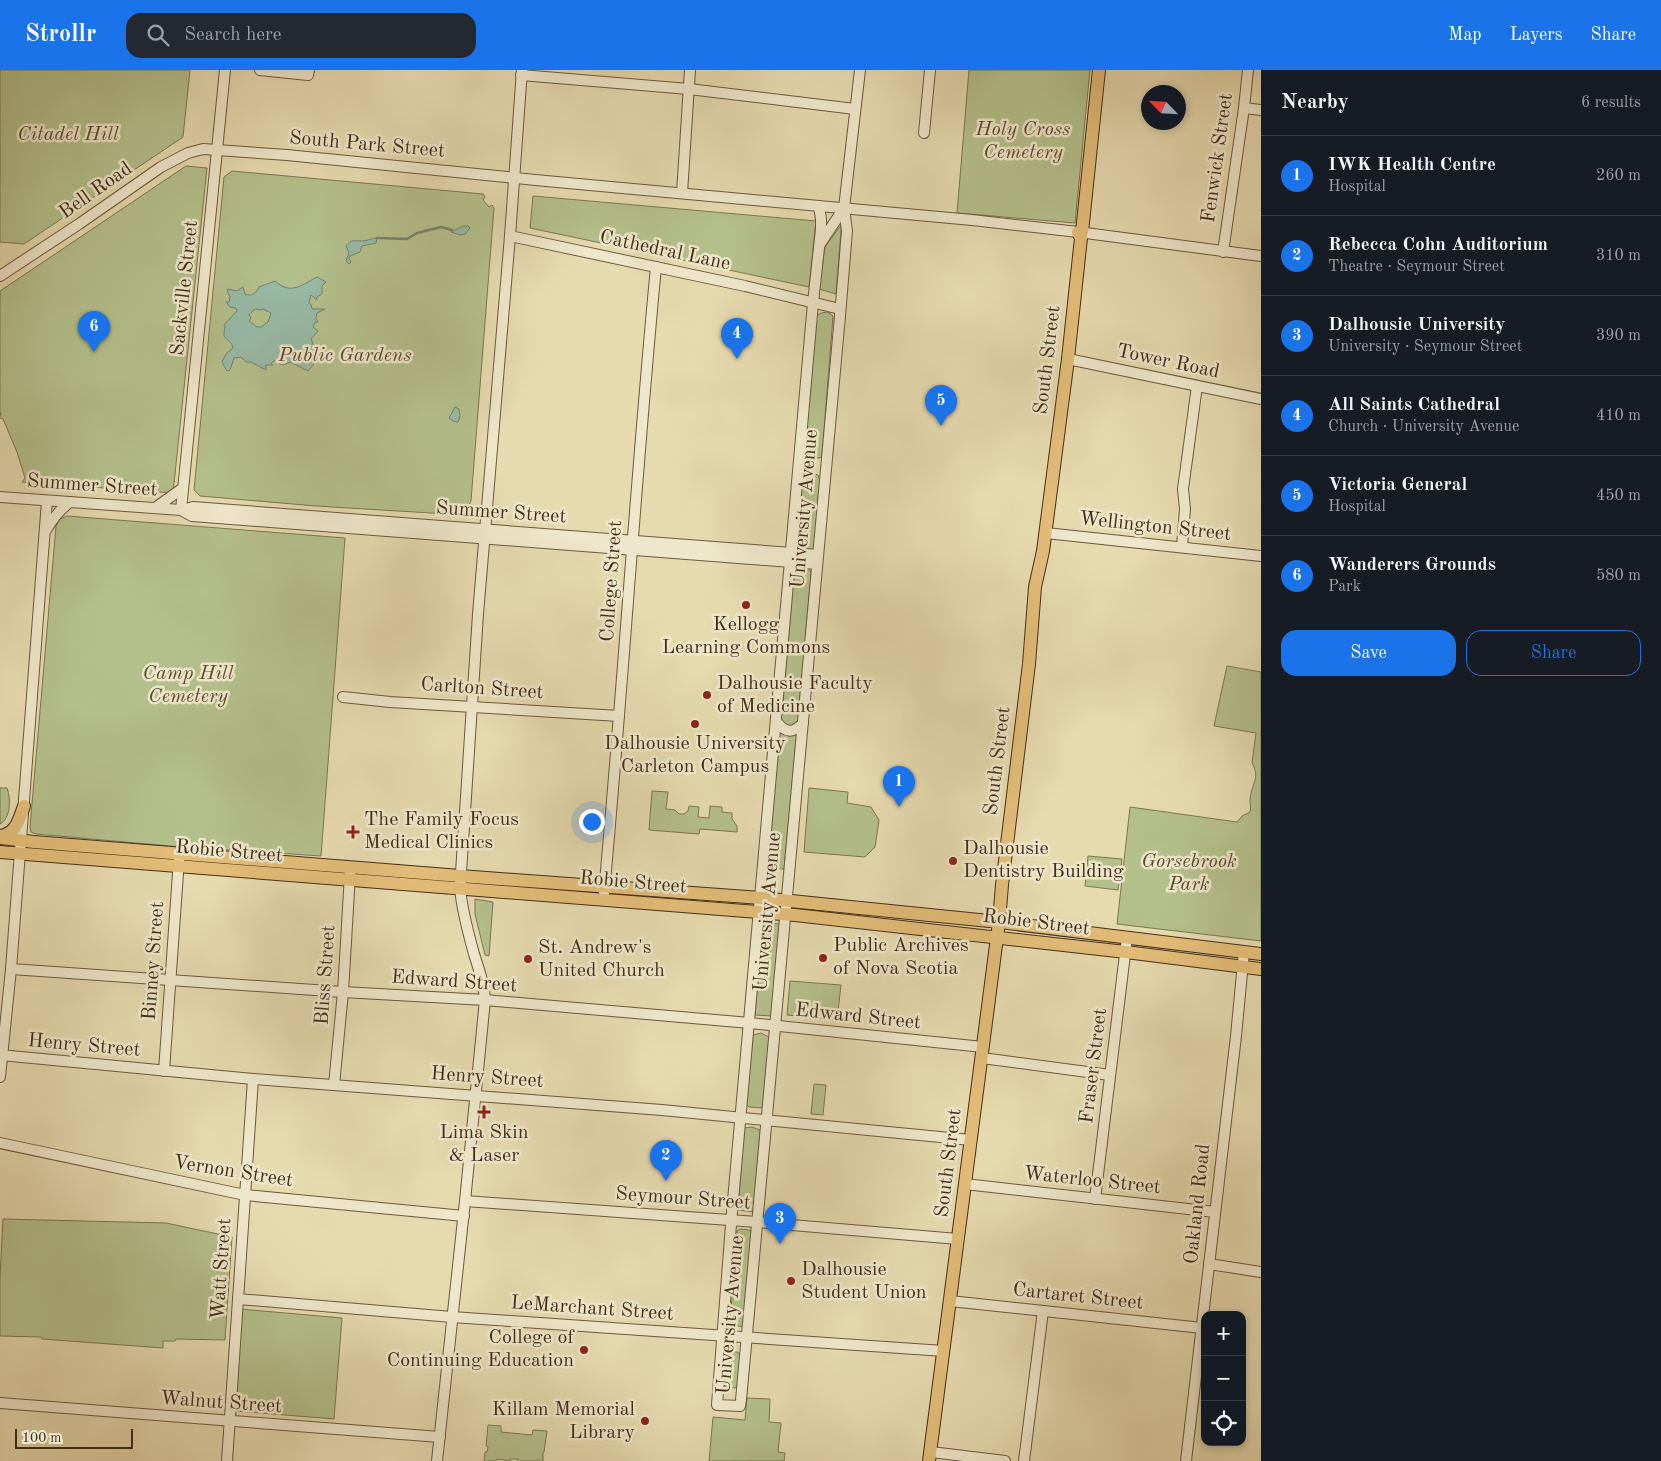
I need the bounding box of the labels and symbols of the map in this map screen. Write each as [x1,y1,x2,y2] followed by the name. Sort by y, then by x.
[1141,85,1186,130] north arrow
[1199,92,1237,224] street label: Fenwick Street
[975,120,1070,163] park label: Holy Cross Cemetery
[17,125,119,145] park label: Citadel Hill
[288,128,446,162] street label: South Park Street
[56,159,136,223] street label: Bell Road
[168,219,202,357] street label: Sackville Street
[598,227,732,275] street label: Cathedral Lane
[1031,304,1065,416] street label: South Street
[78,311,110,352] pin: 6
[721,318,753,359] pin: 4
[1115,341,1221,383] street label: Tower Road
[277,346,412,366] park label: Public Gardens
[925,385,957,426] pin: 5
[788,429,822,589] street label: University Avenue
[26,471,158,501] street label: Summer Street
[435,498,567,528] street label: Summer Street
[1078,509,1232,545] street label: Wellington Street
[598,519,626,643] street label: College Street
[740,599,752,611] marker: Kellogg Learning Commons
[662,615,830,658] place label: Kellogg Learning Commons
[143,664,234,707] park label: Camp Hill Cemetery
[717,674,873,717] place label: Dalhousie Faculty of Medicine
[420,675,544,703] street label: Carlton Street
[701,689,713,701] marker: Dalhousie Faculty of Medicine
[981,705,1015,817] street label: South Street
[689,718,701,730] marker: Dalhousie University Carleton Campus
[604,734,786,777] place label: Dalhousie University Carleton Campus
[883,766,915,807] pin: 1
[579,809,605,835] your location
[364,810,519,853] place label: The Family Focus Medical Clinics
[346,825,360,839] marker: The Family Focus Medical Clinics
[751,832,785,992] street label: University Avenue
[174,837,284,867] street label: Robie Street
[963,839,1124,882] place label: Dalhousie Dentistry Building
[1141,852,1237,895] park label: Gorsebrook Park
[947,855,959,867] marker: Dalhousie Dentistry Building
[578,868,688,898] street label: Robie Street
[140,901,168,1021] street label: Binney Street
[981,907,1091,939] street label: Robie Street
[313,924,339,1026] street label: Bliss Street
[833,936,969,979] place label: Public Archives of Nova Scotia
[538,938,665,981] place label: St. Andrew's United Church
[817,952,829,964] marker: Public Archives of Nova Scotia
[522,953,534,965] marker: St. Andrew's United Church
[390,968,518,996] street label: Edward Street
[794,1000,922,1034] street label: Edward Street
[1077,1007,1111,1125] street label: Fraser Street
[27,1031,141,1061] street label: Henry Street
[430,1064,544,1092] street label: Henry Street
[477,1105,491,1119] marker: Lima Skin & Laser
[932,1107,966,1219] street label: South Street
[439,1123,529,1166] place label: Lima Skin & Laser
[650,1140,682,1181] pin: 2
[1182,1143,1214,1265] street label: Oakland Road
[172,1153,294,1191] street label: Vernon Street
[1022,1164,1162,1198] street label: Waterloo Street
[615,1184,751,1214] street label: Seymour Street
[764,1203,796,1244] pin: 3
[208,1217,236,1321] street label: Watt Street
[714,1235,748,1395] street label: University Avenue
[801,1260,927,1303] place label: Dalhousie Student Union
[785,1275,797,1287] marker: Dalhousie Student Union
[1012,1280,1144,1314] street label: Cartaret Street
[510,1293,674,1325] street label: LeMarchant Street
[387,1328,575,1371] place label: College of Continuing Education
[578,1344,590,1356] marker: College of Continuing Education
[159,1389,283,1417] street label: Walnut Street
[492,1400,635,1443] place label: Killam Memorial Library
[639,1415,651,1427] marker: Killam Memorial Library
[15,1426,132,1449] scale bar

